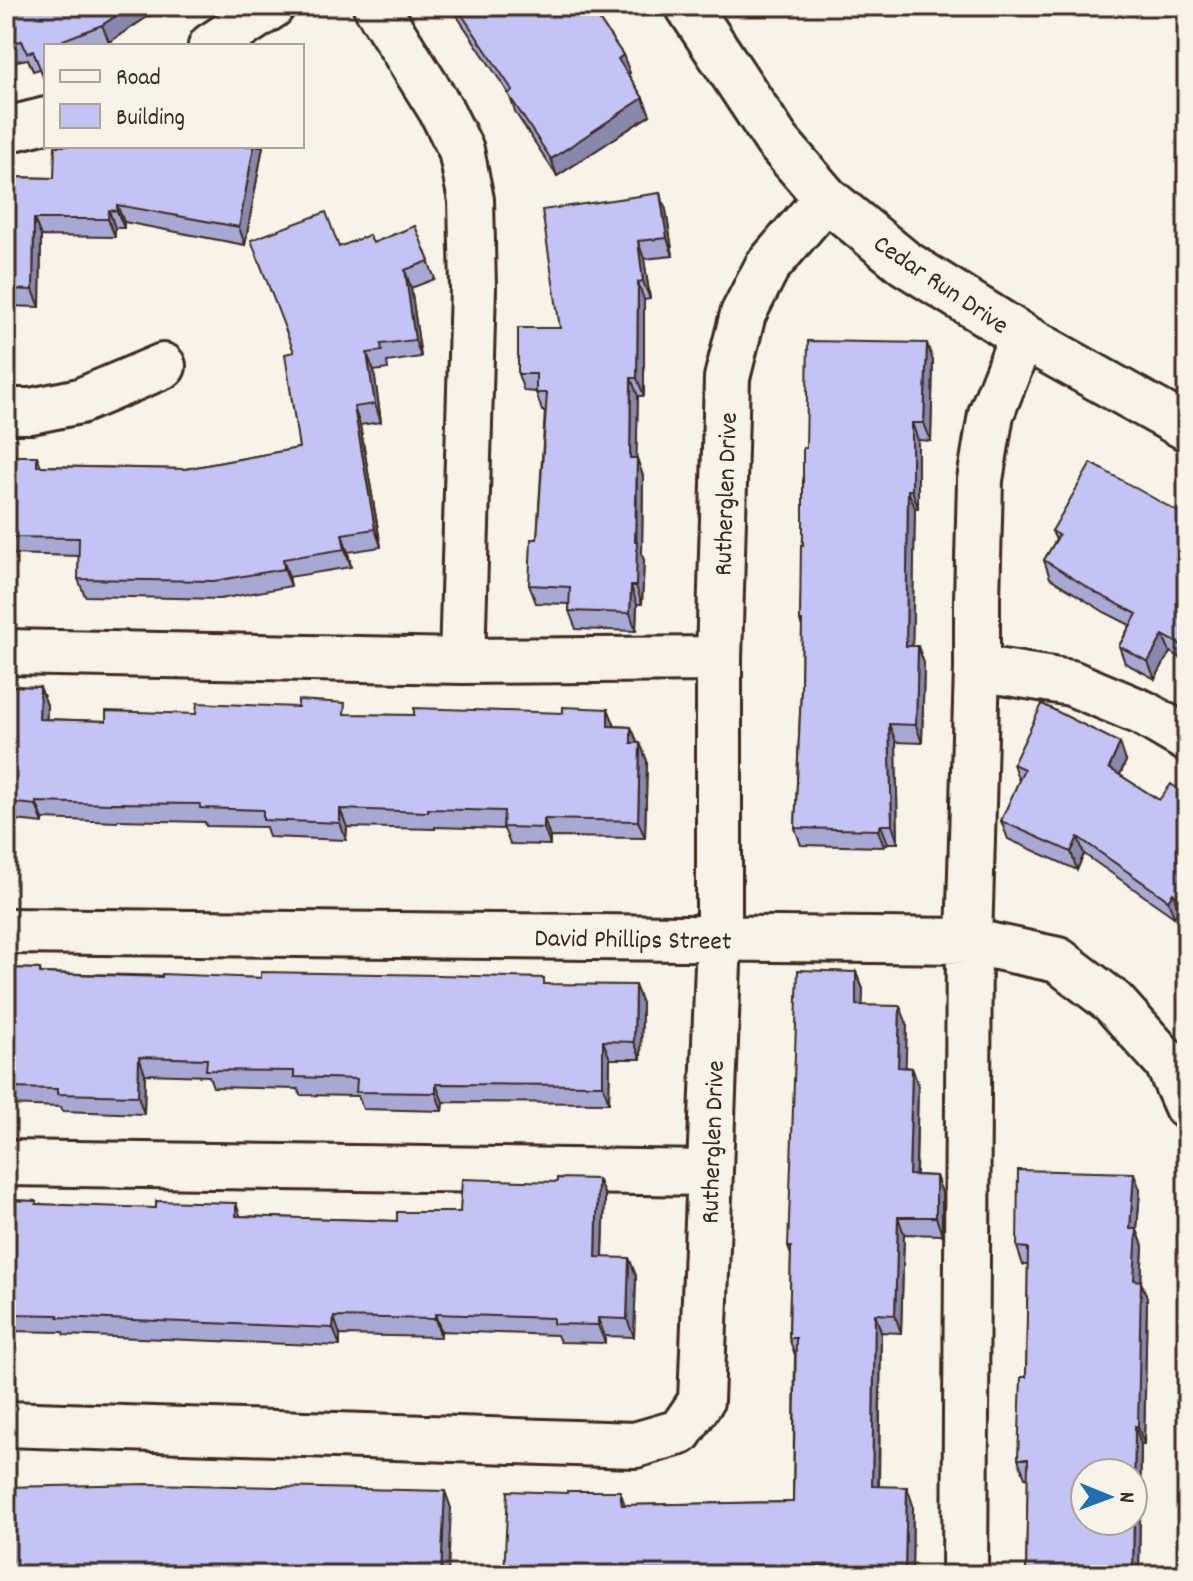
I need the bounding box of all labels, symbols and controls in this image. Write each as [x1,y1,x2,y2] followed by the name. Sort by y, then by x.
[44,44,304,148] legend
[116,62,161,96] text: Road
[116,102,185,136] text: Building
[865,227,1015,345] street label: Cedar Run Drive
[706,412,749,576] street label: Rutherglen Drive
[534,921,732,962] street label: David Phillips Street
[693,1060,736,1224] street label: Rutherglen Drive
[1069,1457,1149,1537] north arrow
[1110,1492,1141,1503] text: N

